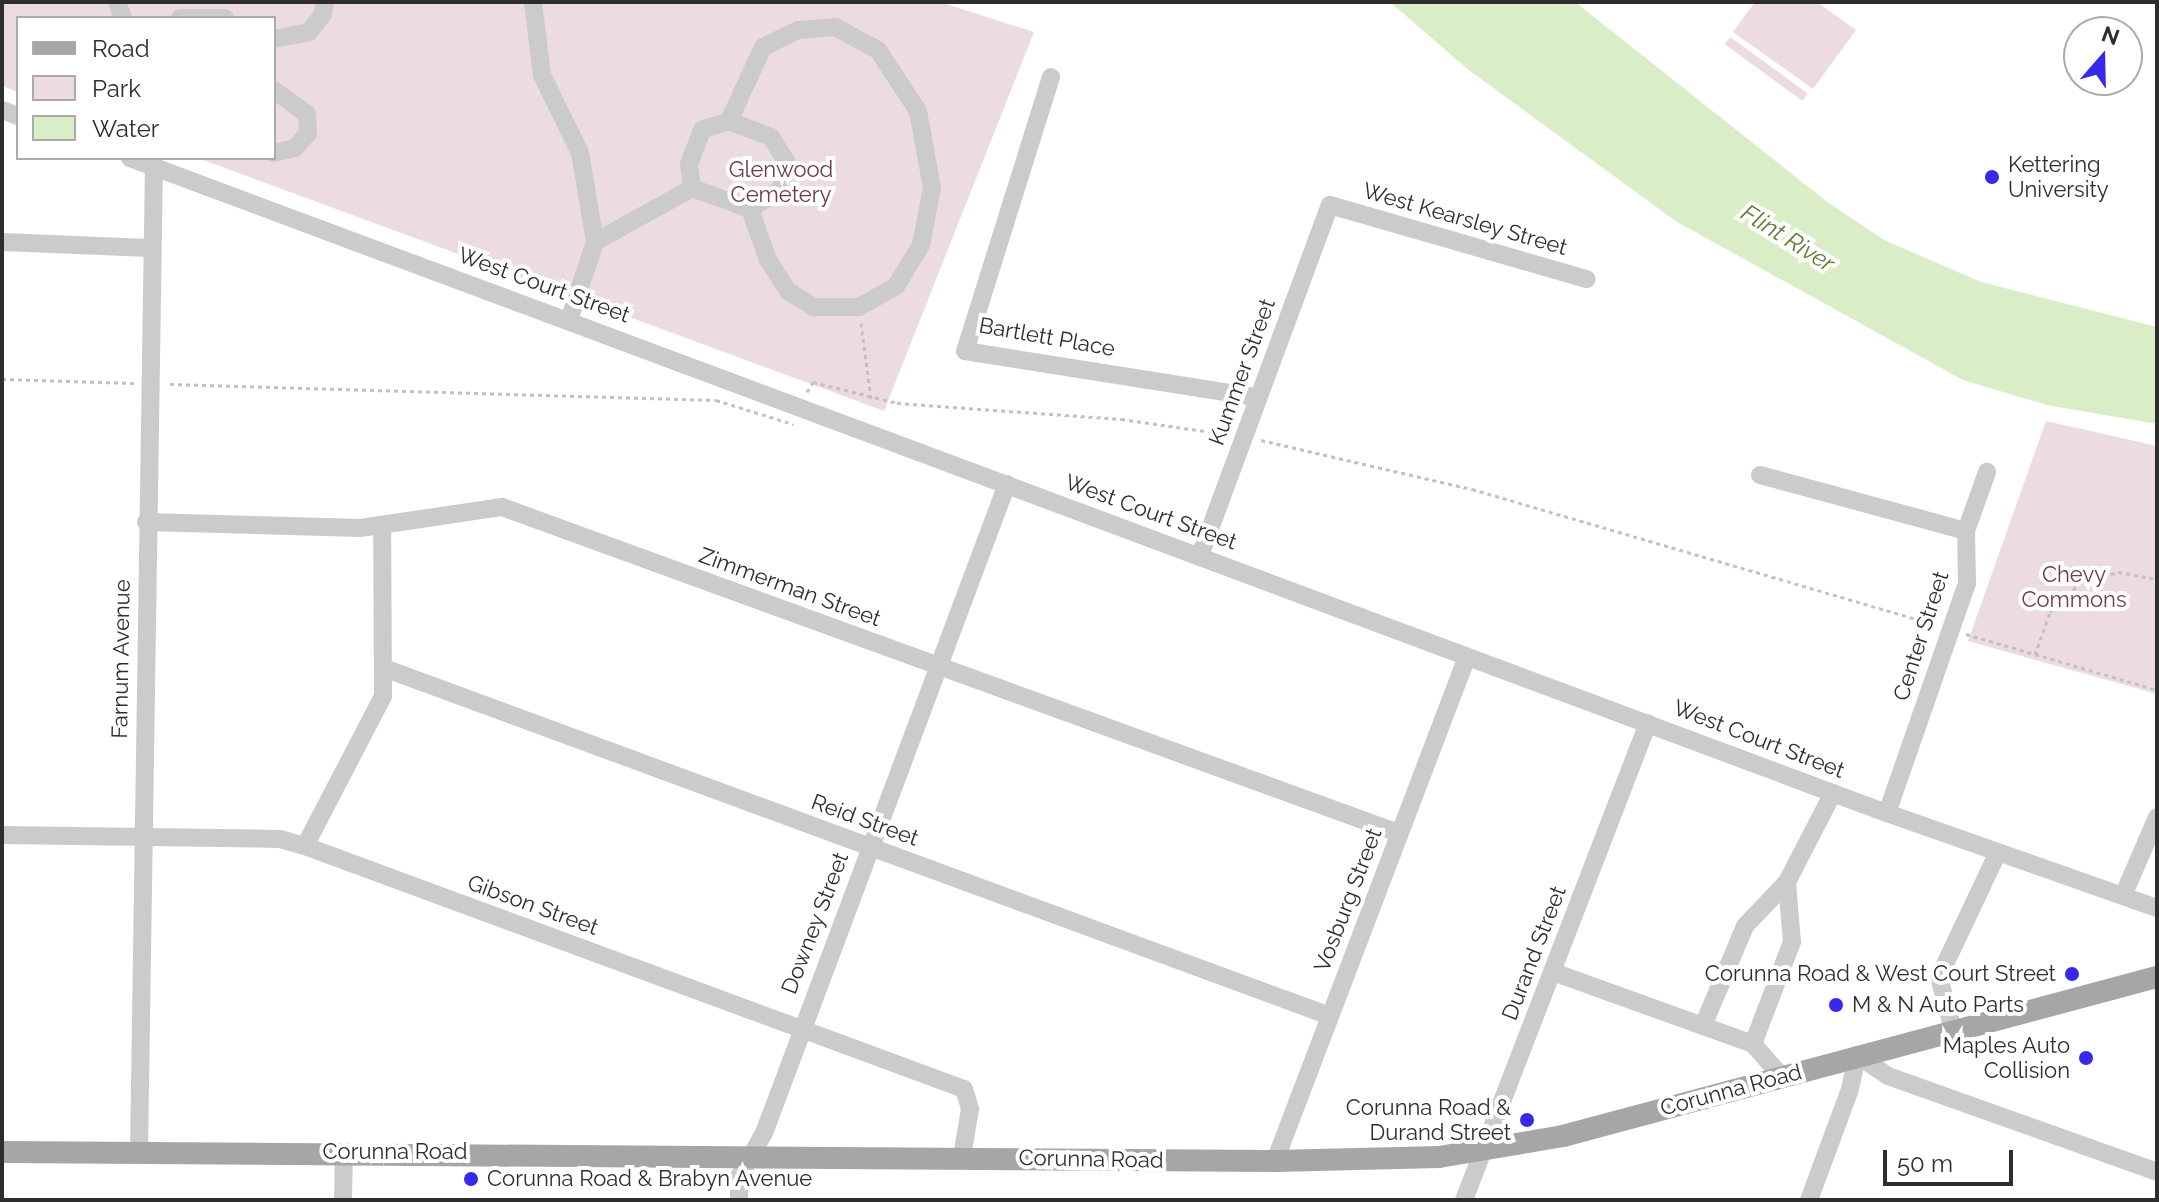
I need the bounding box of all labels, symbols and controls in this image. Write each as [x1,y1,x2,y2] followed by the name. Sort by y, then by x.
[16,16,276,160] legend
[2063,16,2143,96] north arrow
[2098,20,2123,50] text: N
[92,34,150,63] text: Road
[92,74,141,103] text: Park
[92,114,159,143] text: Water
[2008,151,2109,202] place label: Kettering University
[729,156,833,208] park label: Glenwood Cemetery
[1983,168,2001,186] marker: Kettering University
[1360,177,1570,261] street label: West Kearsley Street
[1736,198,1840,278] water label: Flint River
[454,242,634,328] street label: West Court Street
[1203,295,1281,449] street label: Kummer Street
[977,312,1117,362] street label: Bartlett Place
[1061,469,1241,555] street label: West Court Street
[696,542,884,632] street label: Zimmerman Street
[2021,561,2127,612] park label: Chevy Commons
[1888,568,1954,704] street label: Center Street
[106,579,136,739] street label: Farnum Avenue
[1670,694,1848,784] street label: West Court Street
[808,788,922,852] street label: Reid Street
[1309,825,1387,975] street label: Vosburg Street
[776,848,854,998] street label: Downey Street
[464,869,602,941] street label: Gibson Street
[1496,882,1572,1024] street label: Durand Street
[1704,961,2056,987] place label: Corunna Road & West Court Street
[2063,965,2081,983] marker: Corunna Road & West Court Street
[1852,992,2025,1018] place label: M & N Auto Parts
[1827,996,1845,1014] marker: M & N Auto Parts
[1942,1032,2070,1084] place label: Maples Auto Collision
[2077,1049,2095,1067] marker: Maples Auto Collision
[1658,1058,1804,1122] street label: Corunna Road
[1346,1094,1511,1146] place label: Corunna Road & Durand Street
[1518,1111,1536,1129] marker: Corunna Road & Durand Street
[1887,1134,2017,1184] scale bar
[323,1139,467,1165] street label: Corunna Road
[1018,1145,1164,1173] street label: Corunna Road
[1897,1149,1953,1178] text: 50 m
[487,1166,813,1192] place label: Corunna Road & Brabyn Avenue
[462,1170,480,1188] marker: Corunna Road & Brabyn Avenue

